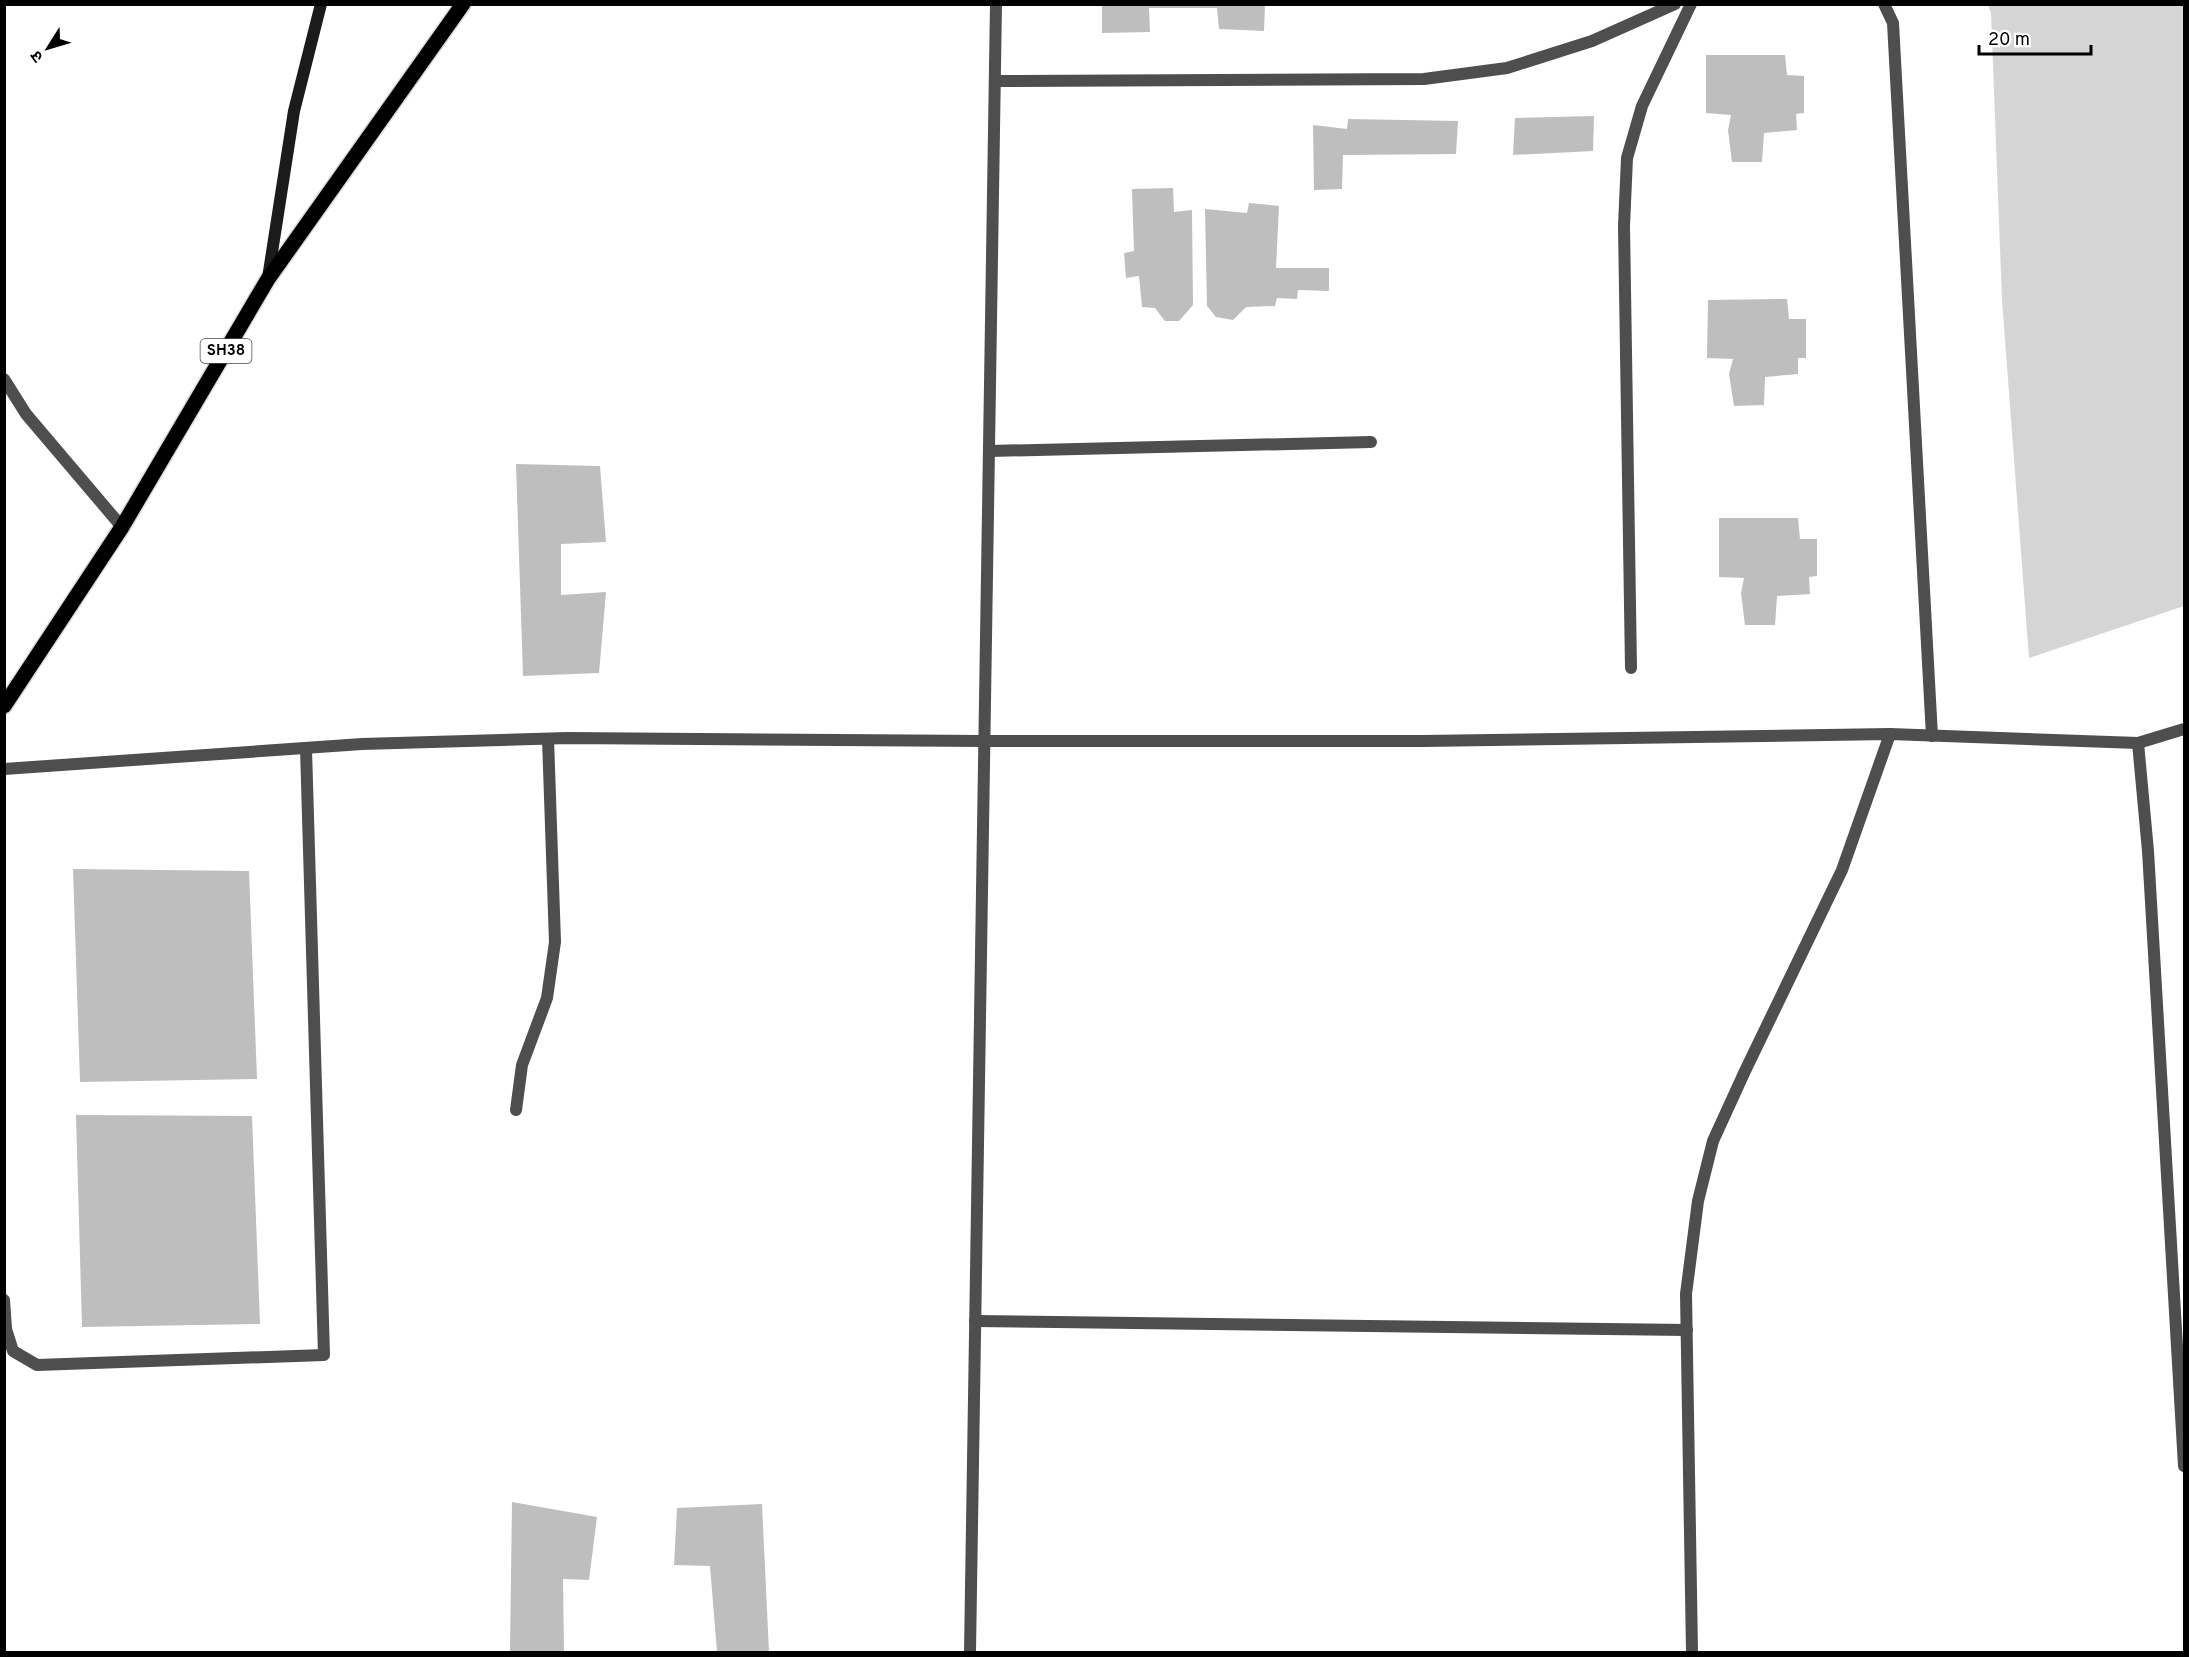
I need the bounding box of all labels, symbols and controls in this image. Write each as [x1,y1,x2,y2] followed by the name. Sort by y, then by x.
[18,18,78,78] north arrow
[1979,18,2092,56] scale bar
[1988,29,2030,52] text: 20 m
[26,46,48,66] text: उ
[200,339,252,363] road number: SH38

